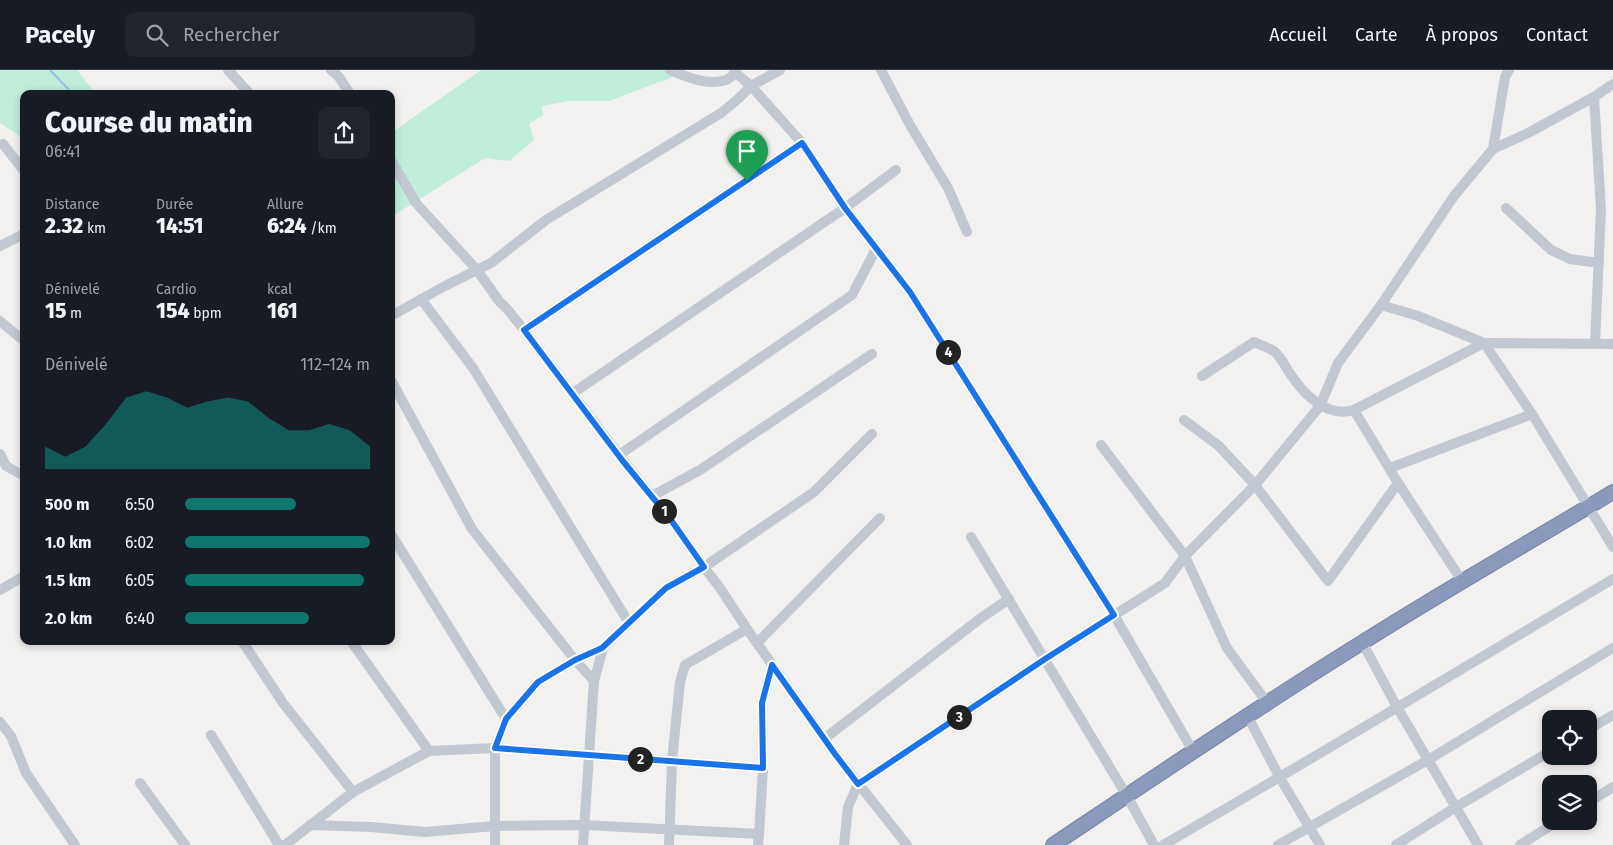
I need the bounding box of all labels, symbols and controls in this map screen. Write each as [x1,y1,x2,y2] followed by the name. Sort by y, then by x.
[125,12,475,57] search box
[25,21,95,49] text: Pacely
[143,21,171,49] icon: search
[183,23,280,46] text: Rechercher
[1269,24,1327,46] text: Accueil
[1355,24,1398,46] text: Carte
[1426,24,1498,46] text: À propos
[1526,24,1588,46] text: Contact
[45,106,253,139] text: Course du matin
[318,107,370,159] button: share
[726,130,768,181] pin
[733,137,761,165] icon: arrive
[45,142,81,161] text: 06:41
[45,196,99,213] text: Distance
[156,196,193,213] text: Durée
[267,196,304,213] text: Allure
[45,213,83,239] text: 2.32
[156,213,203,239] text: 14:51
[267,213,307,239] text: 6:24
[83,220,106,237] text: km
[307,220,337,237] text: /km
[45,281,100,298] text: Dénivelé
[156,281,197,298] text: Cardio
[267,281,292,298] text: kcal
[45,298,66,324] text: 15
[156,298,189,324] text: 154
[267,298,298,324] text: 161
[66,305,82,322] text: m
[189,305,222,322] text: bpm
[936,340,960,364] pin: 4
[945,344,952,361] text: 4
[45,355,108,374] text: Dénivelé
[300,355,370,374] text: 112–124 m
[45,495,90,514] text: 500 m
[125,495,154,514] text: 6:50
[652,498,676,524] pin: 1
[661,503,668,520] text: 1
[45,533,92,552] text: 1.0 km
[125,533,154,552] text: 6:02
[45,571,91,590] text: 1.5 km
[125,571,154,590] text: 6:05
[45,609,92,628] text: 2.0 km
[125,609,155,628] text: 6:40
[946,704,972,730] pin: 3
[956,709,963,726] text: 3
[1542,710,1597,830] map controls
[1542,710,1597,765] button: locate
[628,746,652,772] pin: 2
[637,751,644,768] text: 2
[1542,775,1597,830] button: layers

